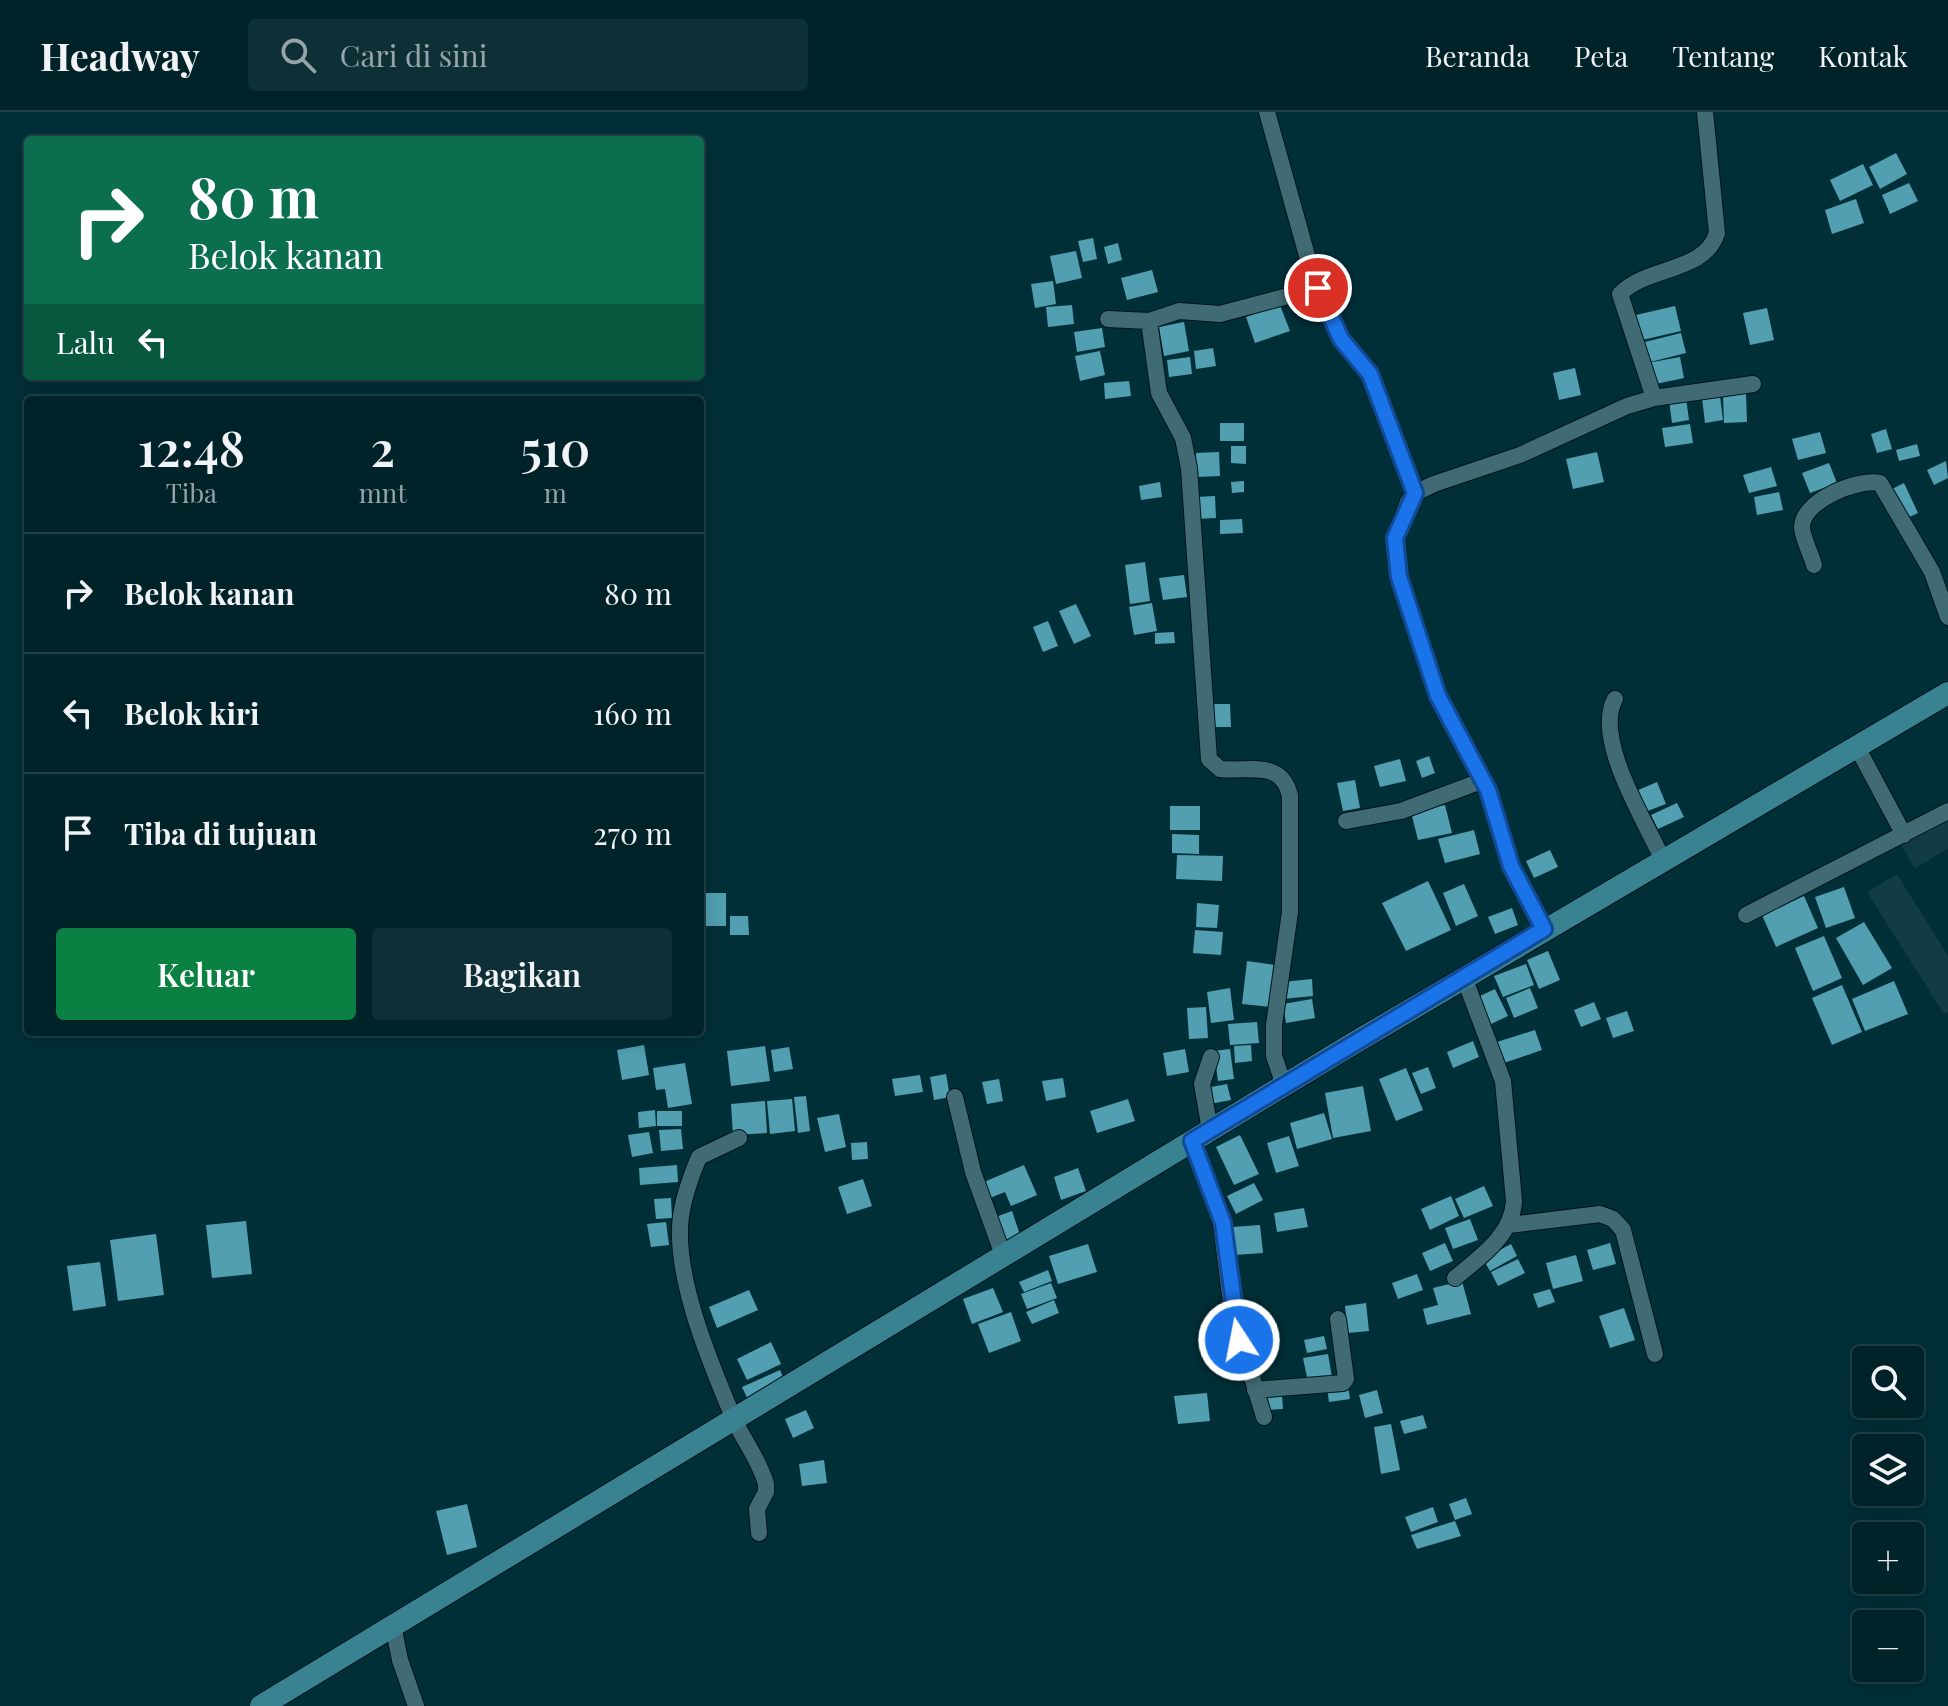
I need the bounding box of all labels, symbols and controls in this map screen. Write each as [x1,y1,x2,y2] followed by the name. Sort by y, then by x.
[248,19,808,91] search box
[40,30,200,81] text: Headway
[276,33,320,77] icon: search
[340,35,488,75] text: Cari di sini
[1425,37,1530,74] text: Beranda
[1574,37,1628,74] text: Peta
[1672,37,1774,74] text: Tentang
[1818,37,1908,74] text: Kontak
[188,158,319,233] text: 80 m
[56,168,160,272] icon: right
[188,230,383,278] text: Belok kanan
[1284,254,1352,322] pin
[1296,266,1340,310] icon: arrive
[131,320,175,364] icon: left
[56,322,115,362] text: Lalu
[138,415,245,479] text: 12:48
[370,415,395,479] text: 2
[520,415,590,479] text: 510
[166,475,217,510] text: Tiba
[359,475,407,510] text: mnt
[544,475,567,510] text: m
[56,571,100,615] icon: right
[124,573,294,613] text: Belok kanan
[604,573,672,613] text: 80 m
[56,691,100,735] icon: left
[124,693,259,733] text: Belok kiri
[593,693,672,733] text: 160 m
[56,811,100,855] icon: arrive
[124,813,317,853] text: Tiba di tujuan
[593,813,672,853] text: 270 m
[56,928,356,1020] button: Keluar
[372,928,672,1020] button: Bagikan
[1197,1298,1281,1382] position arrow
[1852,1346,1924,1682] map controls
[1852,1346,1924,1418] button: search
[1852,1434,1924,1506] button: layers
[1852,1522,1924,1594] button: +
[1852,1610,1924,1682] button: −

